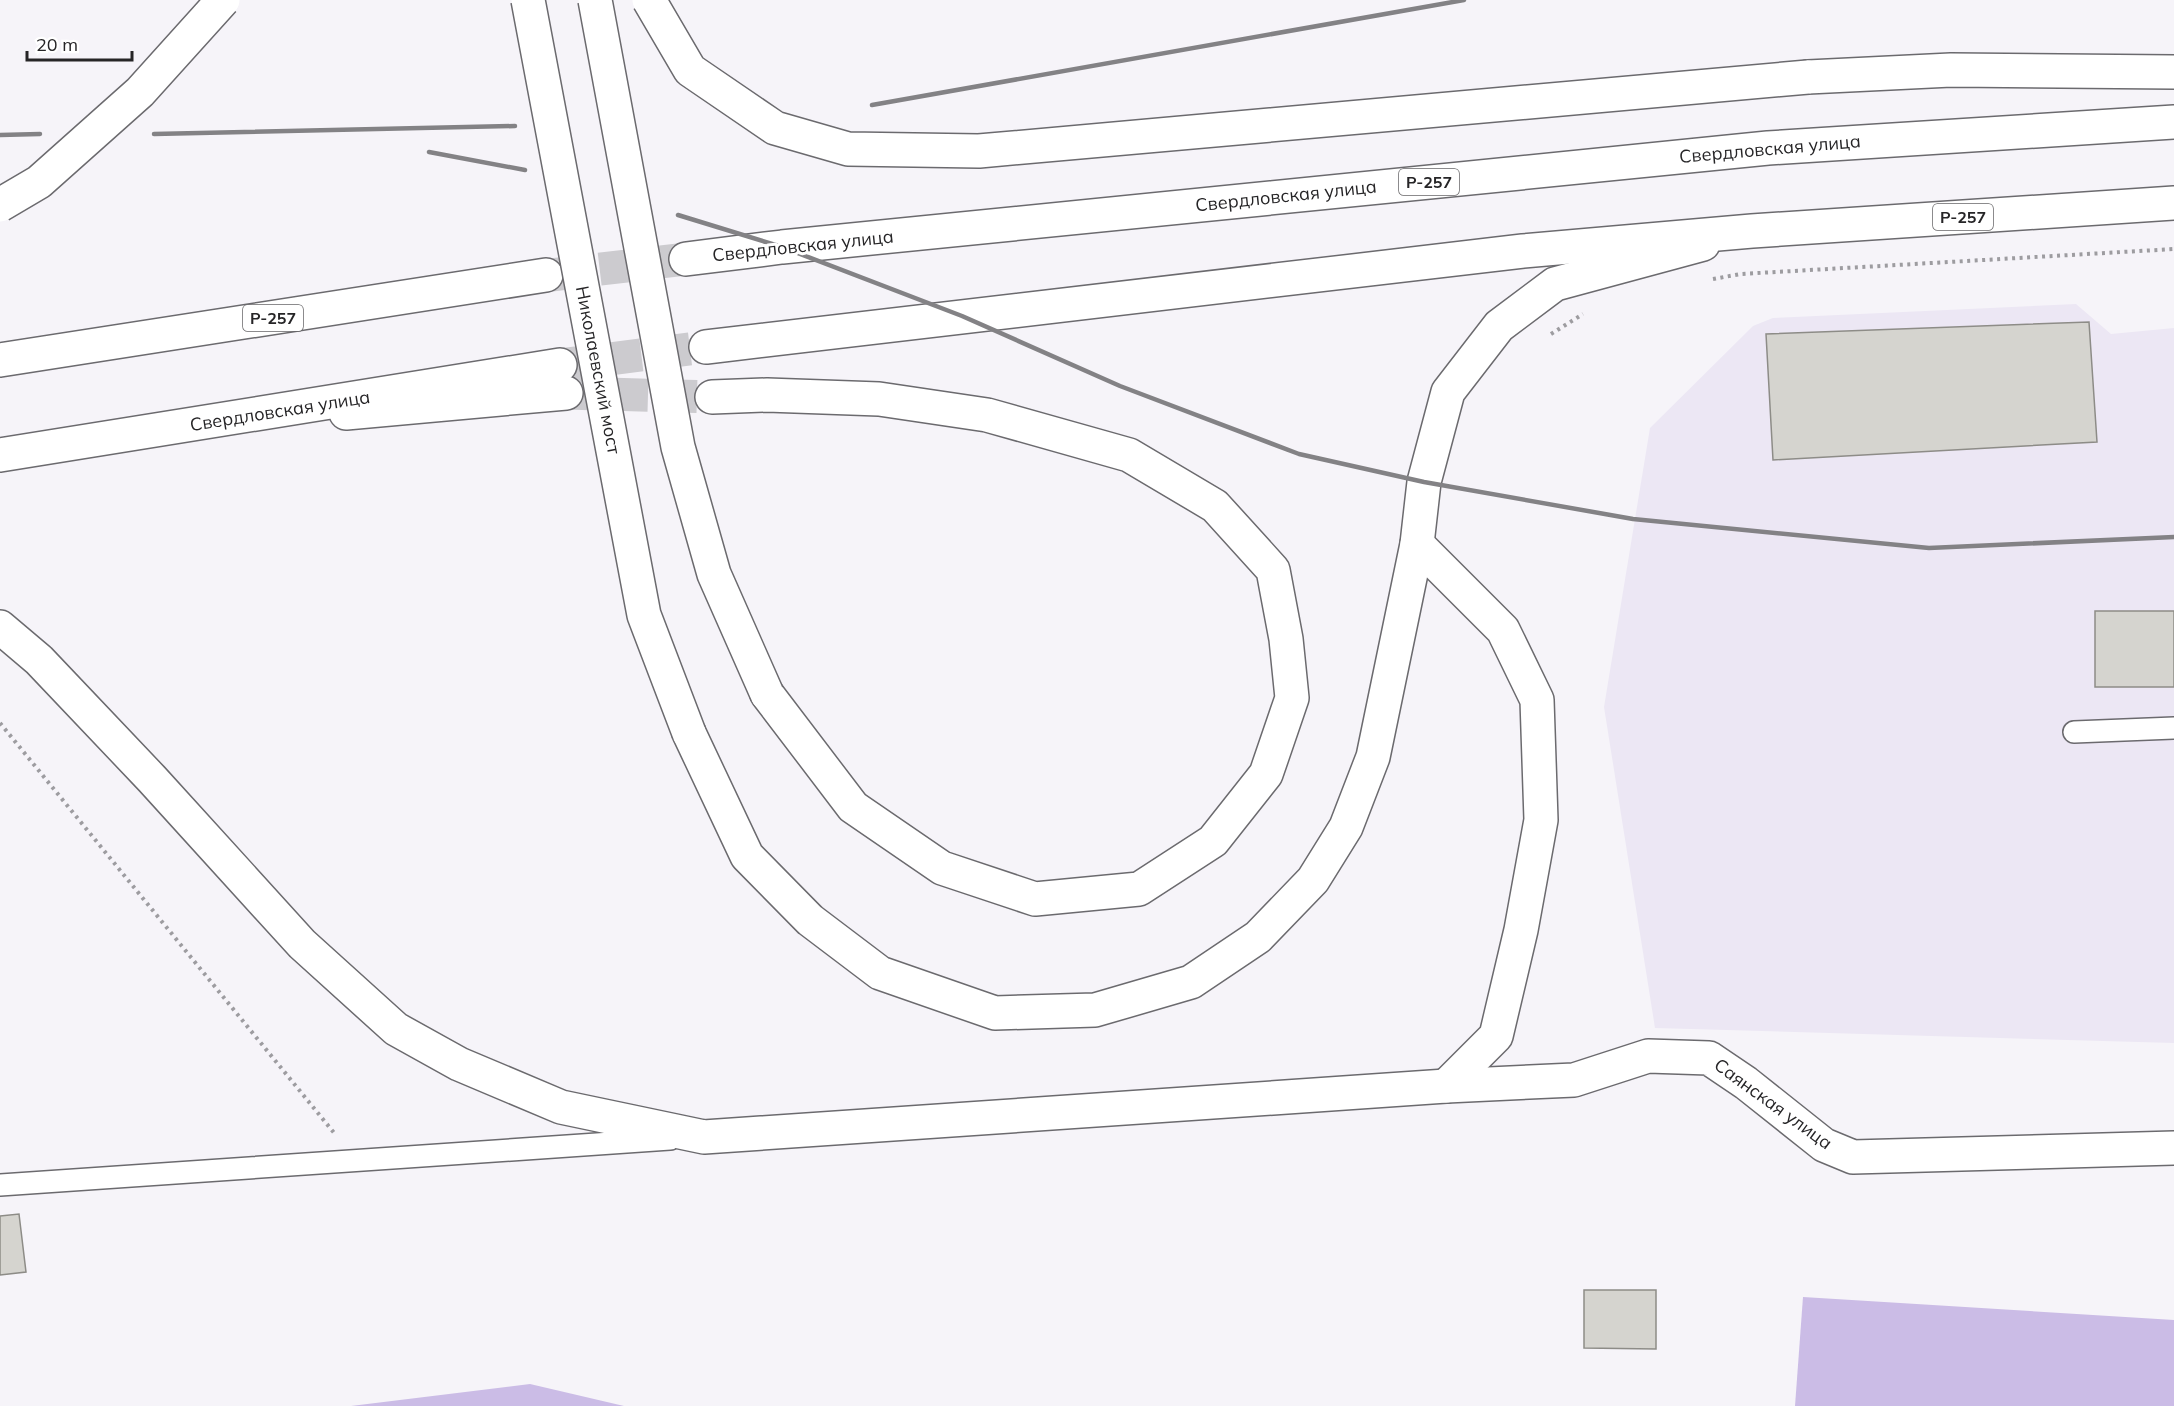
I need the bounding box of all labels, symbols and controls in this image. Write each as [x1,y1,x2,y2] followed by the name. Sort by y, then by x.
[27,24,132,62] scale bar
[36,33,78,56] text: 20 m
[1678,129,1862,168] street label: Свердловская улица
[1399,169,1459,195] road number: Р-257
[1194,175,1378,216] street label: Свердловская улица
[1933,204,1993,230] road number: Р-257
[711,225,895,266] street label: Свердловская улица
[571,284,626,457] street label: Николаевский мост
[243,305,303,331] road number: Р-257
[188,385,372,436] street label: Свердловская улица
[1710,1053,1837,1154] street label: Саянская улица

